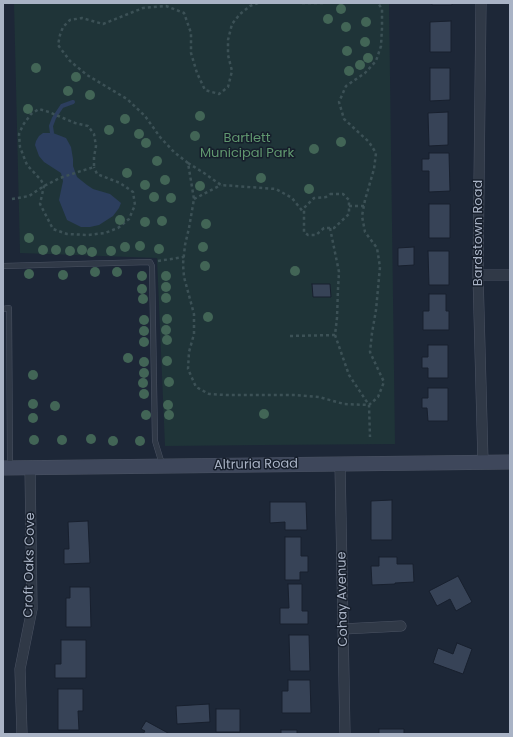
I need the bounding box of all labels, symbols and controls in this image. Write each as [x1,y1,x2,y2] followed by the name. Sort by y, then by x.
[200,131,294,162] park label: Bartlett Municipal Park
[471,180,487,286] street label: Bardstown Road
[214,456,298,474] street label: Altruria Road
[21,512,39,618] street label: Croft Oaks Cove
[334,551,352,647] street label: Cohay Avenue

